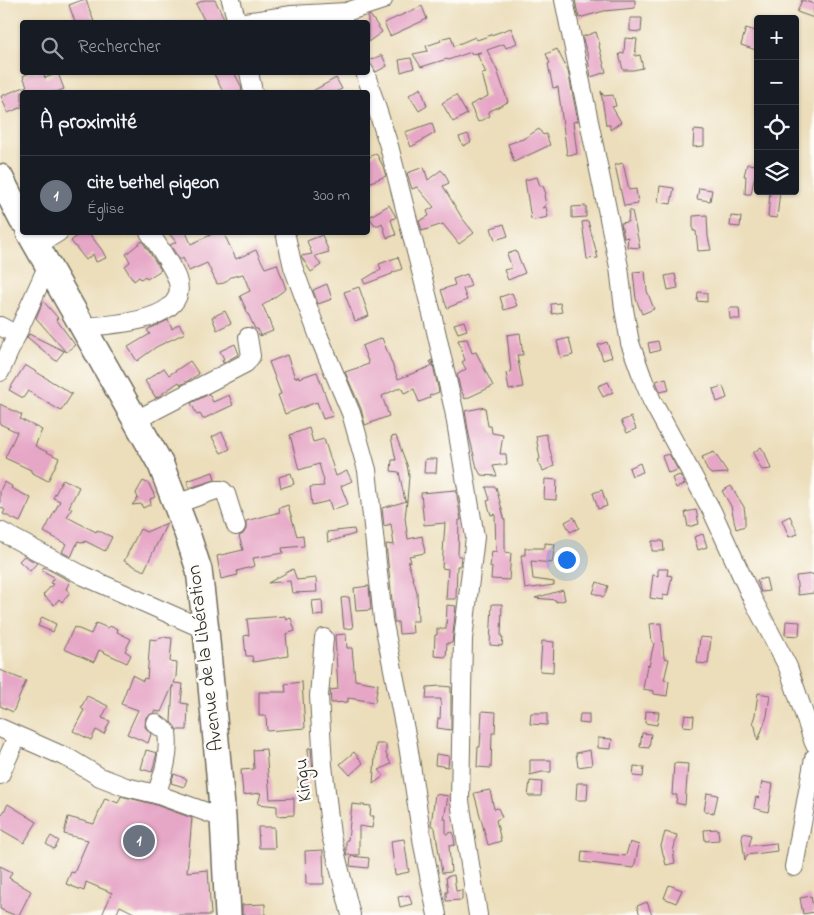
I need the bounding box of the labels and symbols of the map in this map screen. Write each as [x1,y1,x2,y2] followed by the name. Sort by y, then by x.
[554,547,580,573] your location
[180,563,232,753] street label: Avenue de la Libération
[287,757,322,803] street label: Kingu
[123,822,155,860] pin: 1

